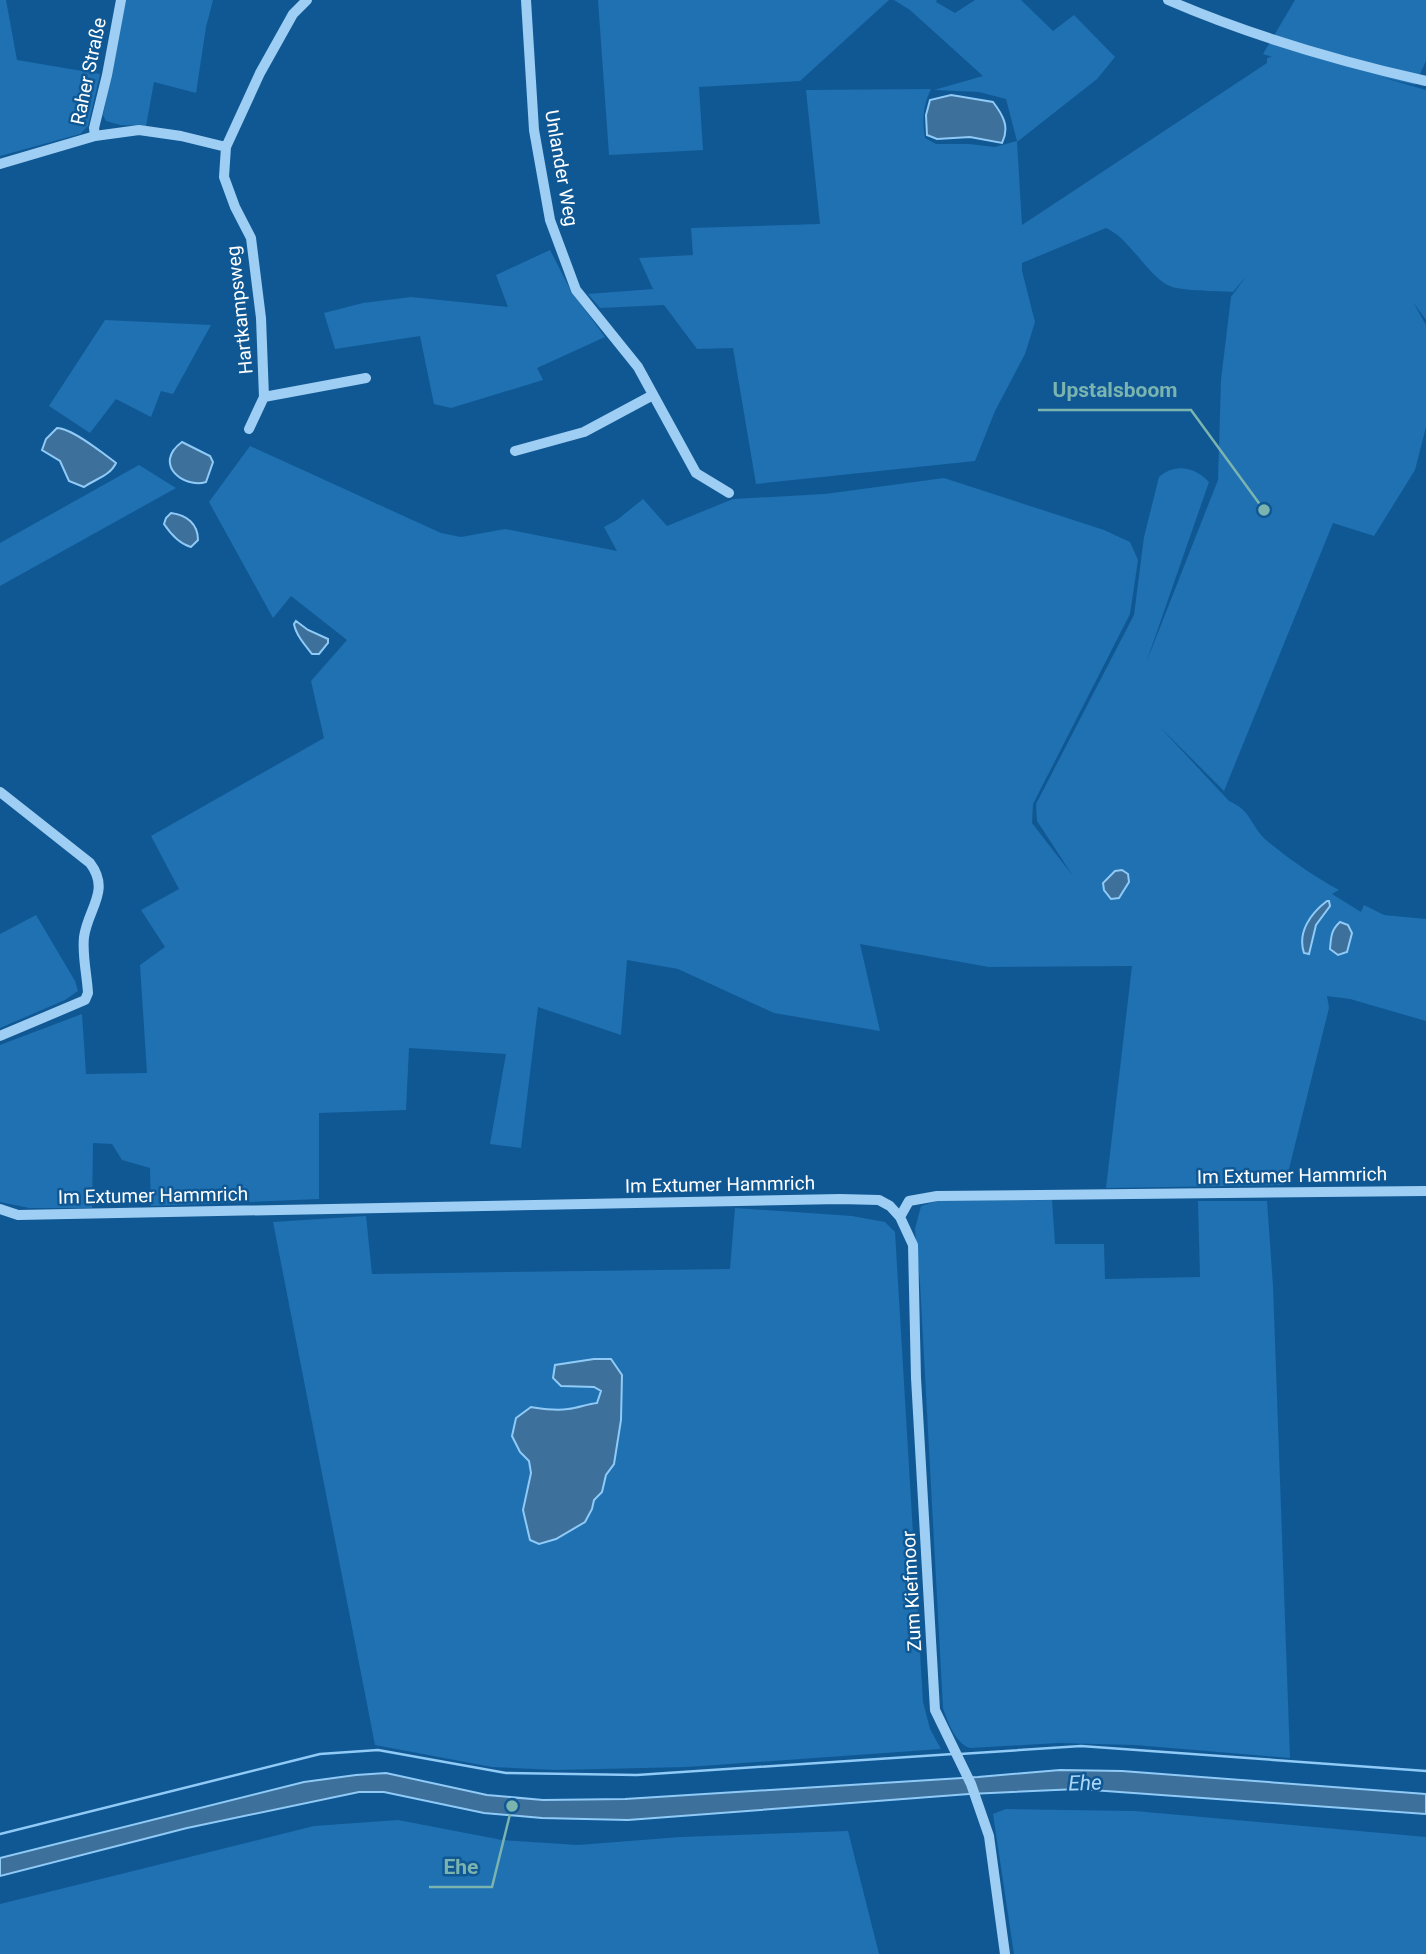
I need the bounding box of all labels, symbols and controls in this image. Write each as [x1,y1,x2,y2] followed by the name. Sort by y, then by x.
[66,15,111,127] street label: Raher Straße
[540,108,583,228] street label: Unlander Weg
[221,245,258,375] street label: Hartkampsweg
[1038,368,1191,410] callout: Upstalsboom
[1053,378,1177,402] text: Upstalsboom
[1197,1162,1387,1189] street label: Im Extumer Hammrich
[625,1171,815,1198] street label: Im Extumer Hammrich
[58,1182,248,1209] street label: Im Extumer Hammrich
[897,1529,926,1652] street label: Zum Kiefmoor
[1068,1770,1102,1796] water label: Ehe
[429,1845,492,1887] callout: Ehe
[444,1855,478,1879] text: Ehe

